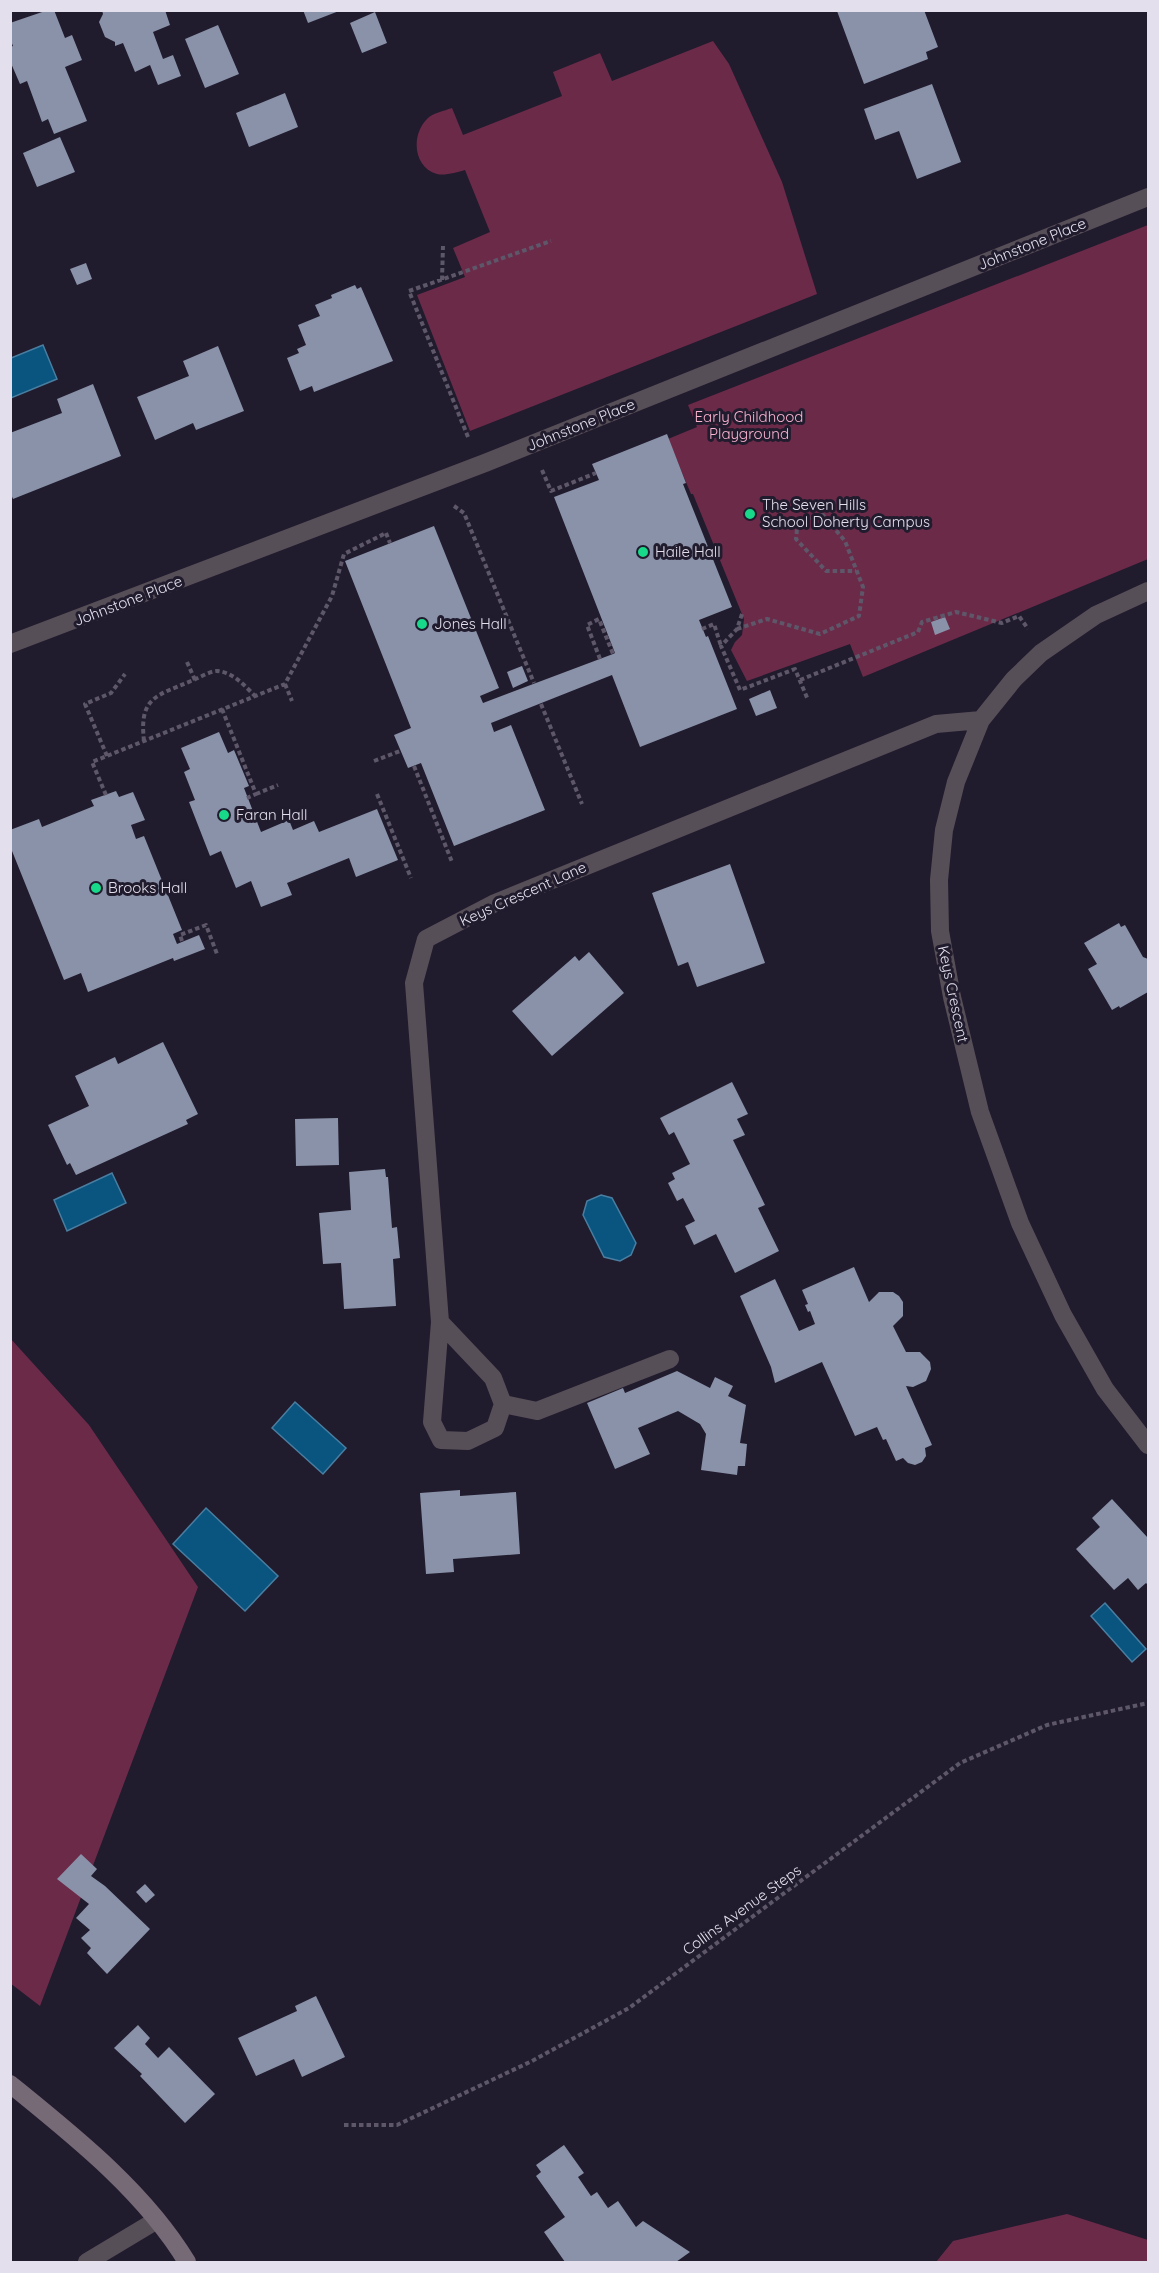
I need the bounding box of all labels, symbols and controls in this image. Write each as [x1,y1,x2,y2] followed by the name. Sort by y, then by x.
[975,213,1089,274] street label: Johnstone Place
[524,394,638,455] street label: Johnstone Place
[695,407,803,443] park label: Early Childhood Playground
[762,495,930,531] place label: The Seven Hills School Doherty Campus
[743,507,757,521] marker: The Seven Hills School Doherty Campus
[655,542,721,561] place label: Haile Hall
[636,545,650,559] marker: Haile Hall
[71,571,185,630] street label: Johnstone Place
[434,614,507,633] place label: Jones Hall
[415,617,429,631] marker: Jones Hall
[236,805,308,824] place label: Faran Hall
[217,808,231,822] marker: Faran Hall
[456,857,589,930] street label: Keys Crescent Lane
[108,878,187,897] place label: Brooks Hall
[89,881,103,895] marker: Brooks Hall
[934,944,973,1044] street label: Keys Crescent
[679,1860,805,1959] street label: Collins Avenue Steps

